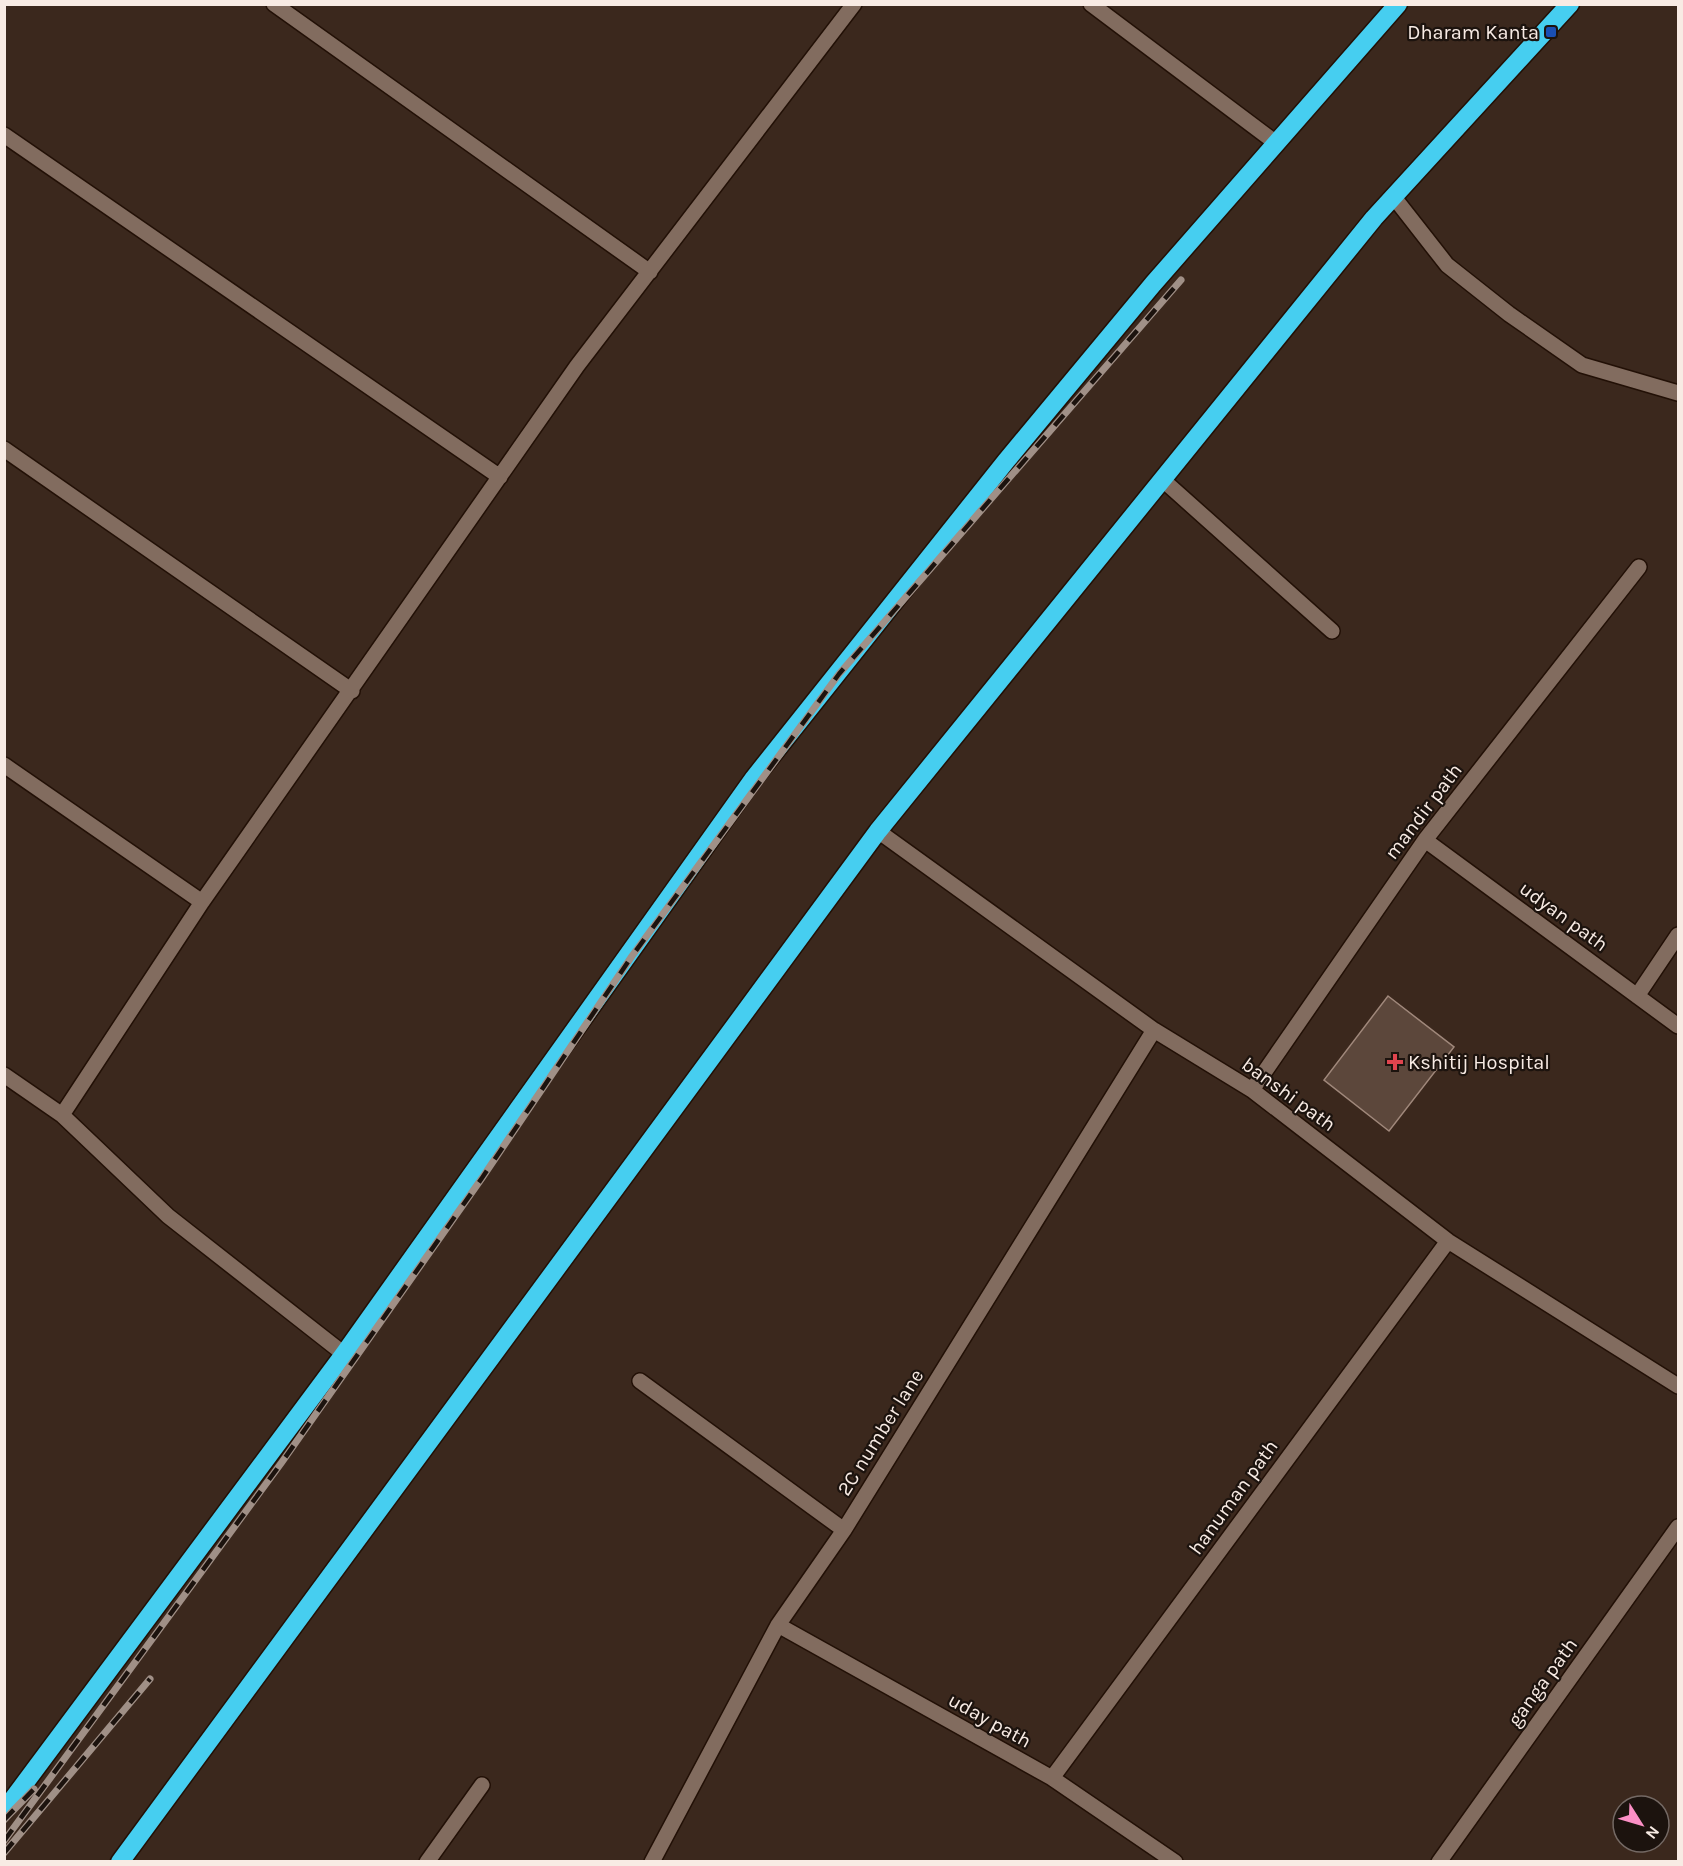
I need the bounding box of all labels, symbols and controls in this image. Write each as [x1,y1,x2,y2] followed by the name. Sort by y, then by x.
[1407,21,1539,44] place label: Dharam Kanta
[1544,25,1558,39] marker: Dharam Kanta
[1380,759,1467,864] street label: mandir path
[1515,877,1612,956] street label: udyan path
[1408,1051,1550,1074] place label: Kshitij Hospital
[1237,1053,1340,1136] street label: banshi path
[1386,1053,1404,1071] marker: Kshitij Hospital
[832,1365,928,1500] street label: 2C number lane
[1184,1435,1283,1559] street label: hanuman path
[1503,1634,1582,1731] street label: ganga path
[944,1688,1035,1753] street label: uday path
[1611,1794,1671,1854] north arrow
[1642,1822,1664,1843] text: N

